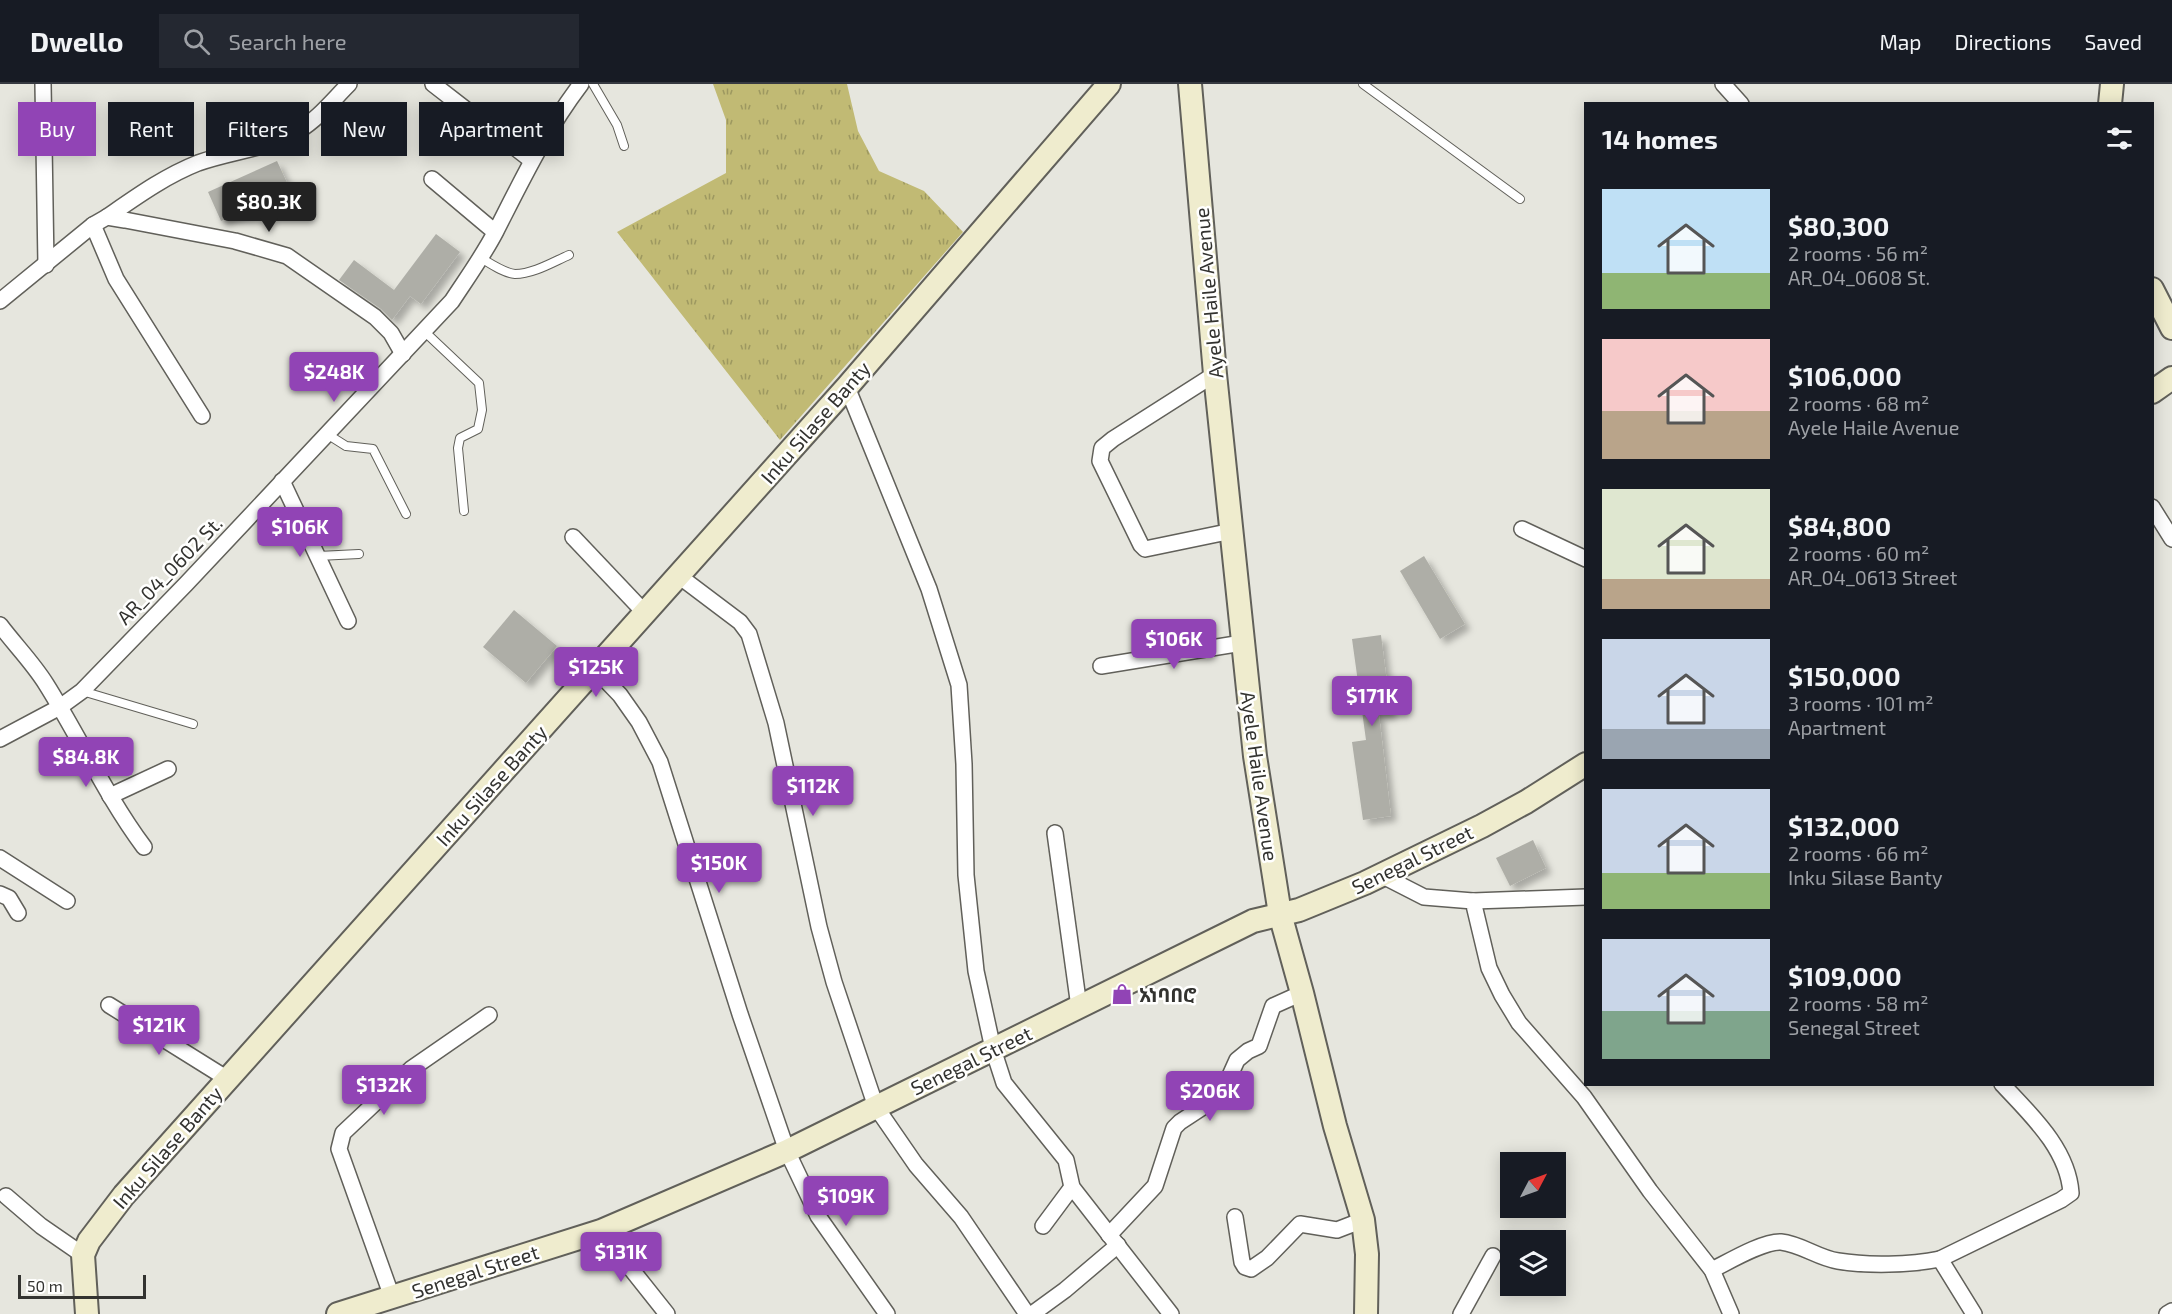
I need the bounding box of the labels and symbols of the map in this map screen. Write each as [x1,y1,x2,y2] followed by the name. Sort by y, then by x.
[220,182,318,233] pin: $80.3K
[1189,207,1227,379] street label: Ayele Haile Avenue
[292,352,376,403] pin: $248K
[755,355,875,488] street label: Inku Silase Banty
[258,507,342,558] pin: $106K
[111,511,227,629] street label: AR_04_0602 St.
[1132,619,1216,670] pin: $106K
[554,647,638,698] pin: $125K
[1330,676,1414,727] pin: $171K
[1236,689,1284,863] street label: Ayele Haile Avenue
[430,719,552,850] street label: Inku Silase Banty
[37,737,135,788] pin: $84.8K
[771,766,855,817] pin: $112K
[1347,819,1477,899] street label: Senegal Street
[677,843,761,894] pin: $150K
[1110,982,1134,1006] shop icon: አነባበሮ
[1139,982,1197,1006] place label: አነባበሮ
[117,1005,201,1056] pin: $121K
[906,1020,1036,1100] street label: Senegal Street
[342,1065,426,1116] pin: $132K
[1168,1071,1252,1122] pin: $206K
[107,1080,227,1213] street label: Inku Silase Banty
[1500,1152,1566,1218] north arrow
[804,1176,888,1227] pin: $109K
[579,1232,663,1283] pin: $131K
[409,1239,542,1303] street label: Senegal Street
[18,1272,146,1300] scale bar

